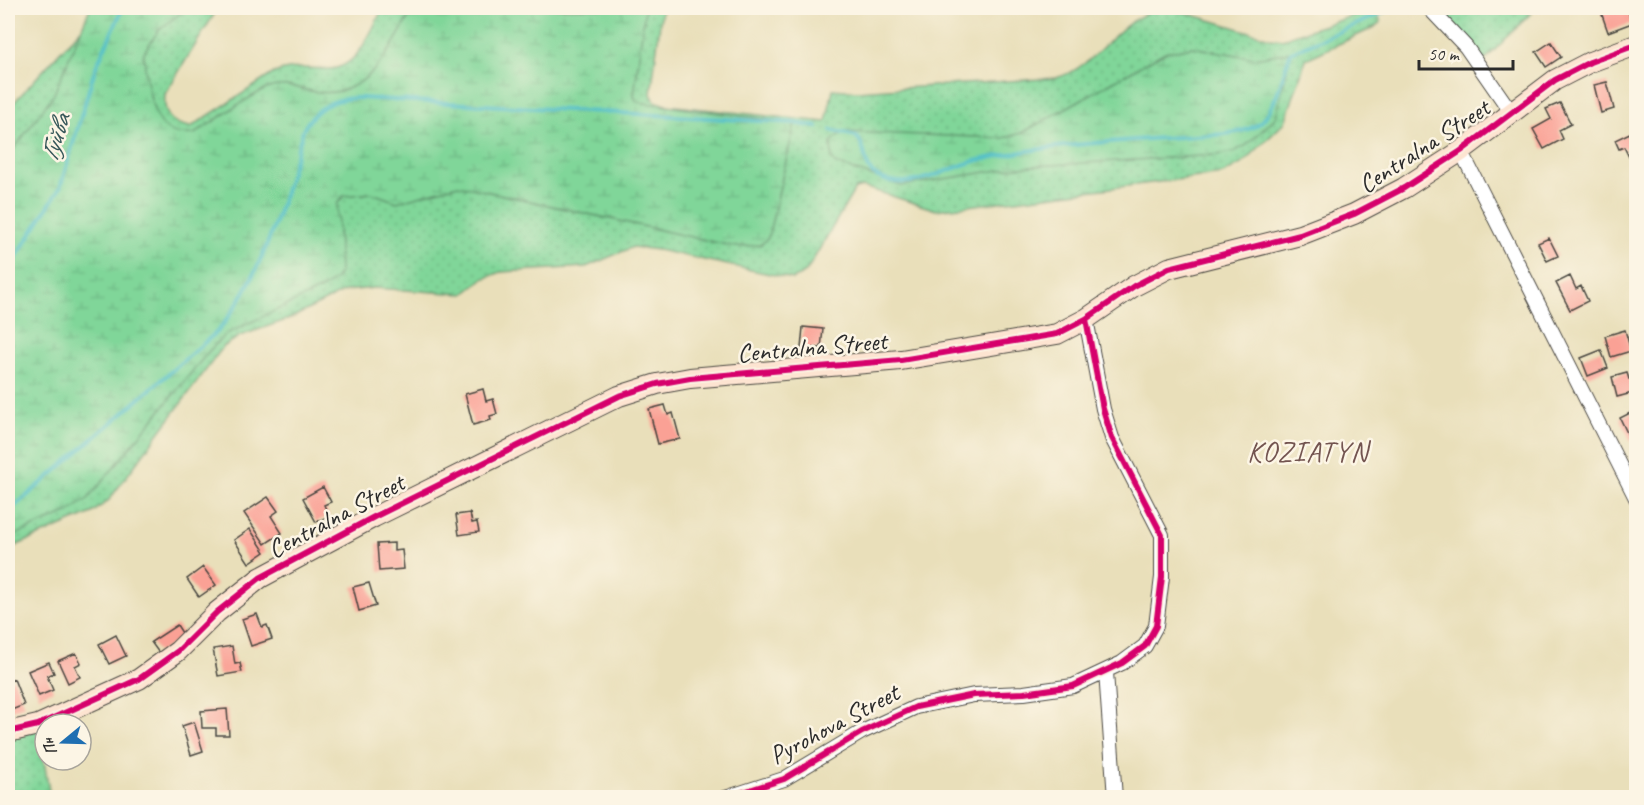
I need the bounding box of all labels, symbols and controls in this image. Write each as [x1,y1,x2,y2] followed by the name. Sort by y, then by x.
[1419,33,1514,71] scale bar
[1428,43,1461,65] text: 50 m
[1352,90,1498,201] street label: Centralna Street
[32,108,79,164] water label: Гуйва
[736,324,891,370] street label: Centralna Street
[1247,434,1371,469] district label: KOZIATYN
[262,465,412,566] street label: Centralna Street
[764,675,907,772] street label: Pyrohova Street
[33,712,93,772] north arrow
[37,735,62,758] text: Пн

